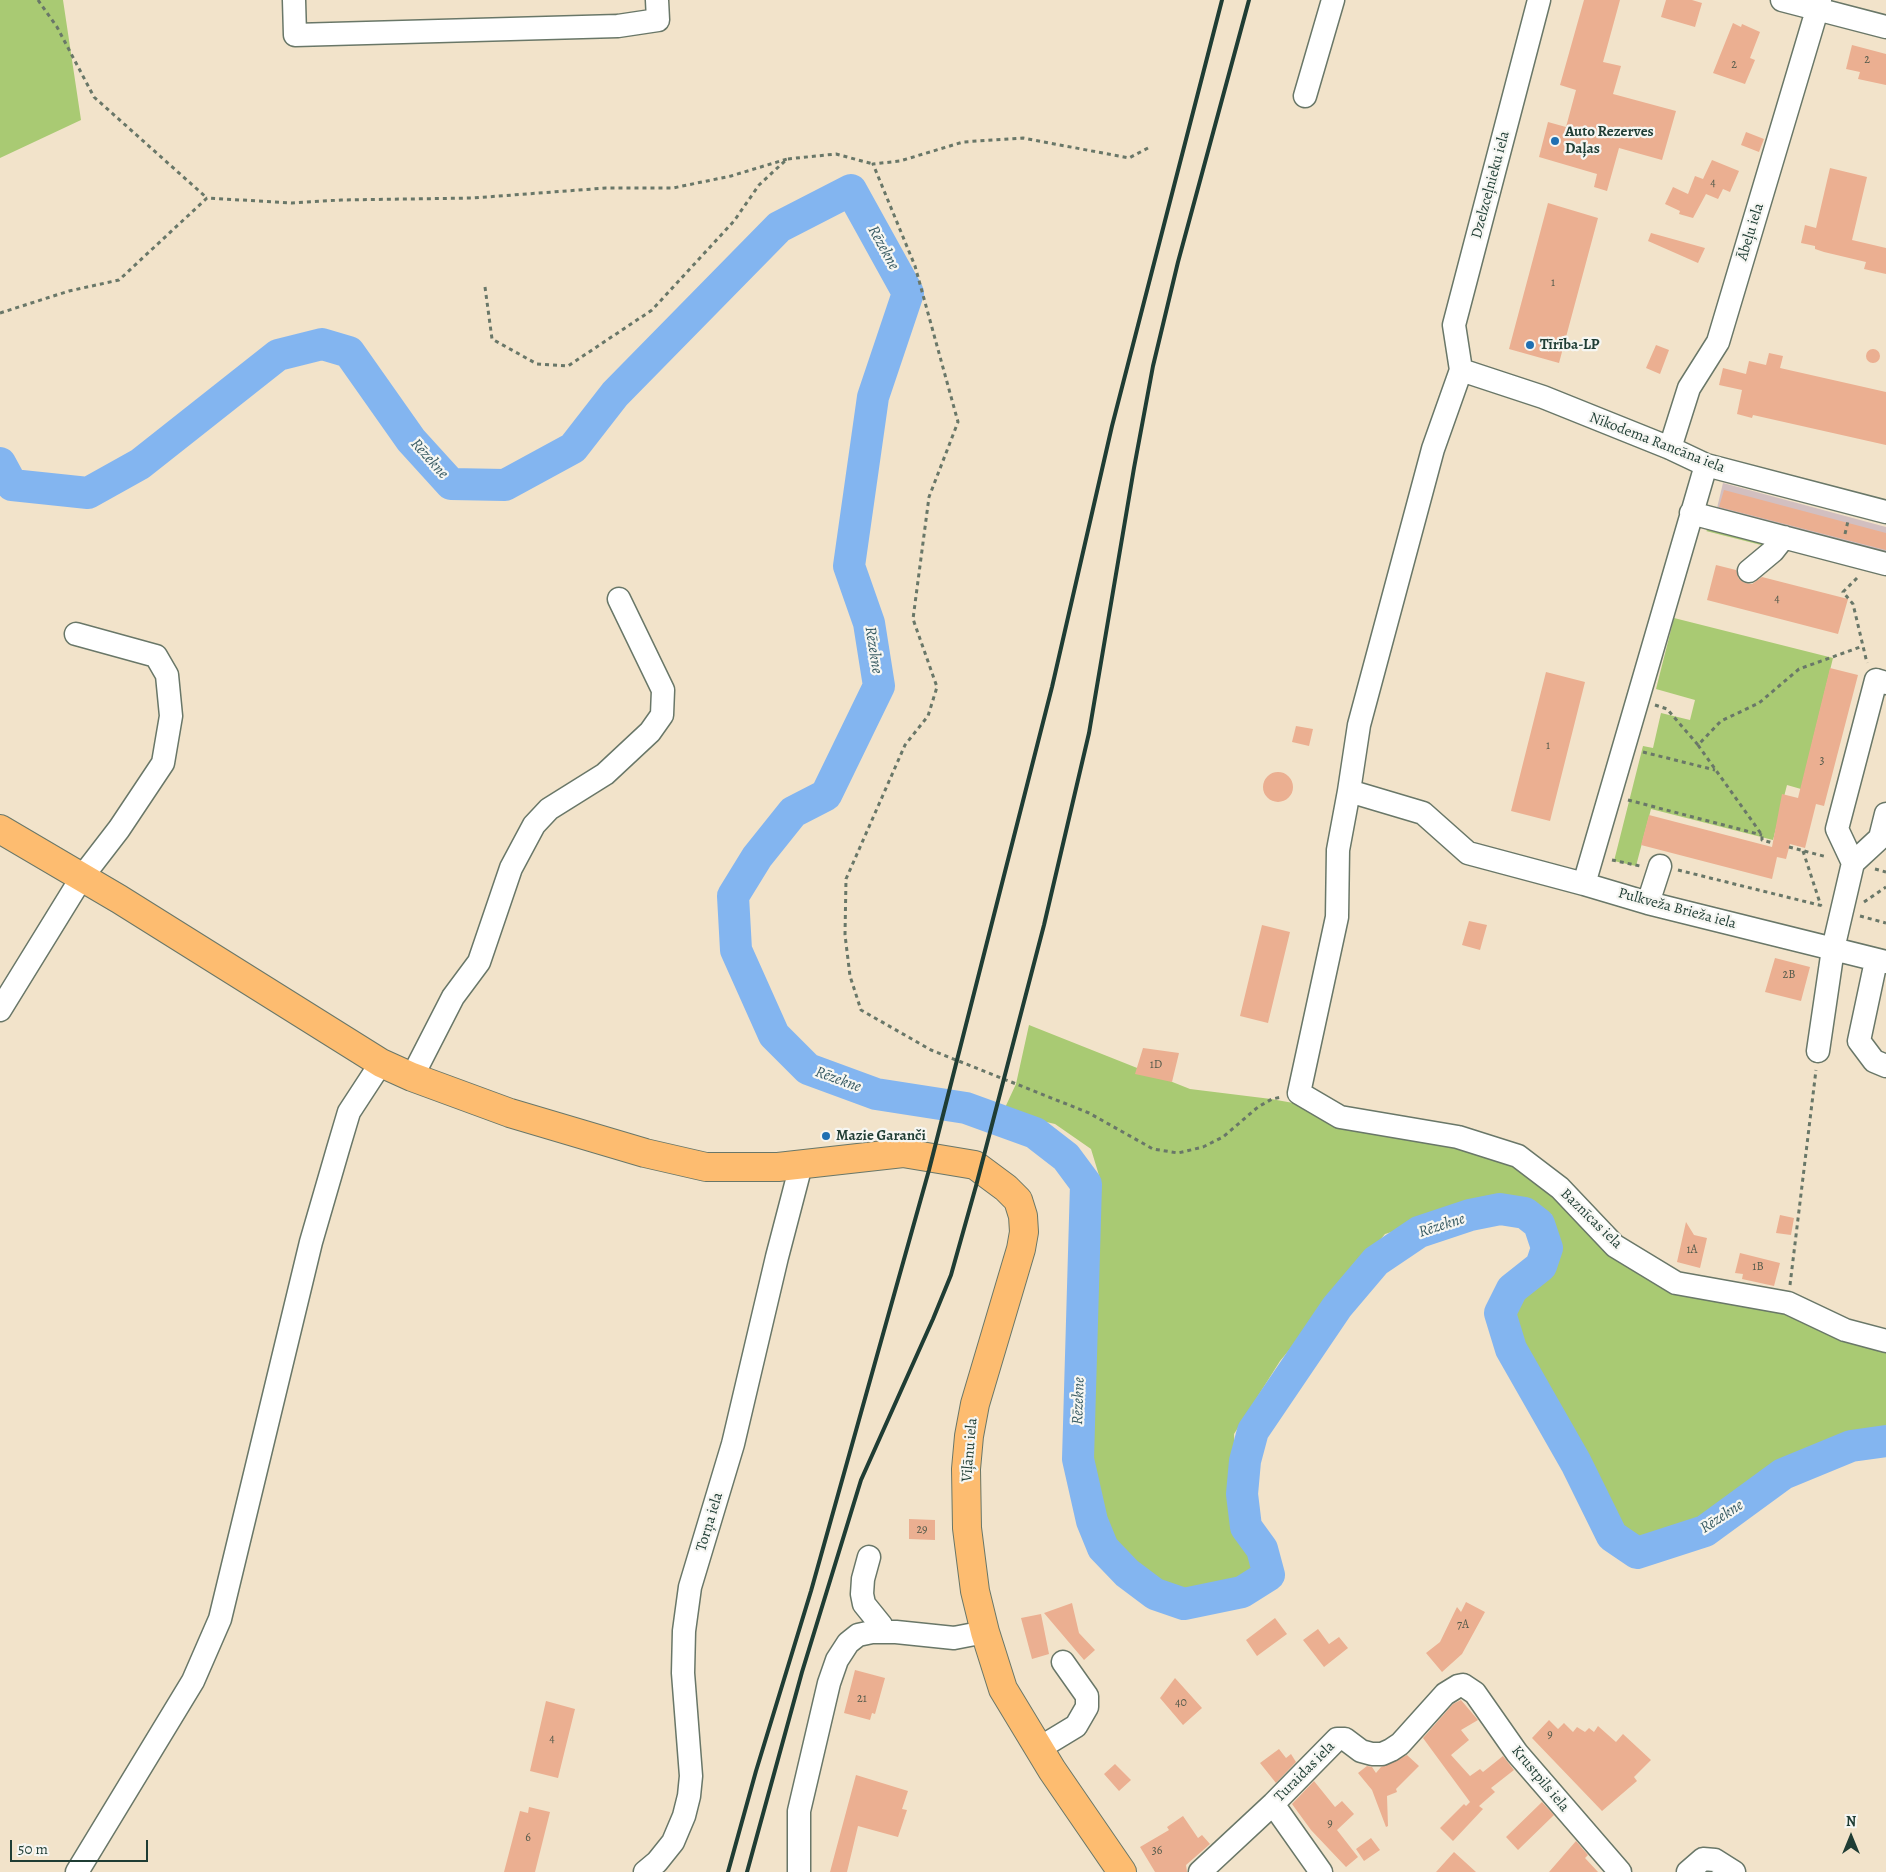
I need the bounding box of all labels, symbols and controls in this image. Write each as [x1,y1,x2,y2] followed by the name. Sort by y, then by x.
[1864,53,1870,67] house number: 2
[1731,58,1737,72] house number: 2
[1565,123,1654,158] place label: Auto Rezerves Daļas
[1468,129,1514,241] street label: Dzelzceļnieku iela
[1549,135,1561,147] marker: Auto Rezerves Daļas
[1710,176,1716,190] house number: 4
[1734,201,1768,263] street label: Ābeļu iela
[863,223,903,273] water label: Rēzekne
[1551,276,1555,290] house number: 1
[1540,336,1599,354] place label: Tīrība-LP
[1524,339,1536,351] marker: Tīrība-LP
[1587,409,1727,477] street label: Nikodema Rancāna iela
[406,435,452,483] water label: Rēzekne
[1774,592,1780,606] house number: 4
[860,625,886,675] water label: Rēzekne
[1546,739,1550,753] house number: 1
[1820,754,1824,768] house number: 3
[1616,885,1738,933] street label: Pulkveža Brieža iela
[1783,968,1795,982] house number: 2B
[1150,1058,1162,1072] house number: 1D
[812,1063,864,1097] water label: Rēzekne
[836,1127,926,1145] place label: Mazie Garanči
[820,1130,832,1142] marker: Mazie Garanči
[1556,1185,1626,1253] street label: Baznīcas iela
[1416,1210,1468,1242] water label: Rēzekne
[1686,1243,1698,1257] house number: 1A
[1752,1260,1764,1274] house number: 1B
[1069,1377,1089,1425] water label: Rēzekne
[958,1417,982,1483] street label: Viļānu iela
[693,1490,727,1554] street label: Torņa iela
[1697,1496,1747,1538] water label: Rēzekne
[916,1523,928,1537] house number: 29
[1457,1618,1469,1632] house number: 7A
[857,1692,867,1706] house number: 21
[1175,1696,1187,1710] house number: 40
[1547,1728,1553,1742] house number: 9
[549,1732,555,1746] house number: 4
[1271,1738,1339,1806] street label: Turaidas iela
[1507,1742,1573,1816] street label: Krustpils iela
[1826,1812,1876,1862] north arrow
[1846,1812,1856,1831] text: N
[1327,1817,1333,1831] house number: 9
[12,1830,150,1862] scale bar
[525,1831,531,1845] house number: 6
[18,1839,48,1859] text: 50 m
[1152,1844,1162,1858] house number: 36

